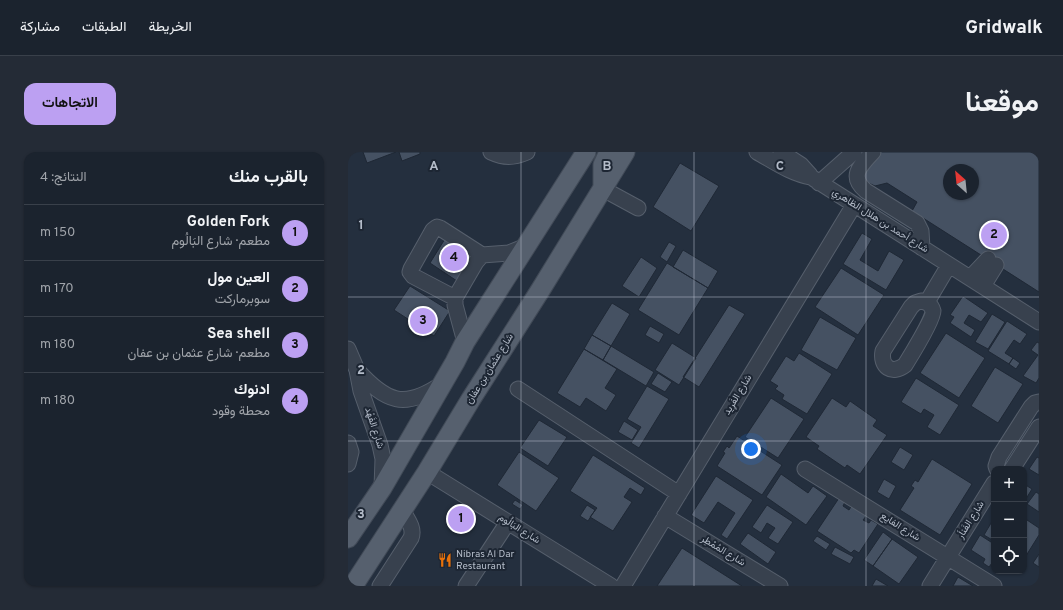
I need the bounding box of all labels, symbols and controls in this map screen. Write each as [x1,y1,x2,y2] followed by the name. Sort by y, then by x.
[965,16,1043,40] text: Gridwalk
[20,19,60,36] text: مشاركة
[82,19,126,36] text: الطبقات
[148,19,192,36] text: الخريطة
[24,83,116,125] button: الاتجاهات
[965,86,1039,122] text: موقعنا
[429,159,439,175] text: A
[603,159,612,175] text: B
[776,159,784,175] text: C
[943,164,979,200] north arrow
[229,167,308,189] text: بالقرب منك
[40,170,87,186] text: النتائج: 4
[829,186,931,257] street label: شارع أحمد بن هلال الظاهري
[187,213,270,232] text: Golden Fork
[358,218,364,234] text: 1
[981,220,1007,250] pin: 2
[40,225,75,241] text: 150 m
[292,225,298,241] text: 1
[171,234,270,250] text: مطعم · شارع البَالُوم
[441,243,467,273] pin: 4
[207,269,270,288] text: العين مول
[40,281,74,297] text: 170 m
[291,281,299,297] text: 2
[215,292,270,308] text: سوبرماركت
[410,306,436,336] pin: 3
[207,325,270,344] text: Sea shell
[463,331,517,407] street label: شارع عثمان بن عفان
[40,337,75,353] text: 180 m
[291,337,299,353] text: 3
[127,346,270,362] text: مطعم · شارع عثمان بن عفان
[357,363,365,379] text: 2
[721,372,756,418] street label: شارع الفَرِيد
[234,381,270,400] text: ادنوك
[40,393,75,409] text: 180 m
[291,393,299,409] text: 4
[212,404,270,420] text: محطة وقود
[361,406,387,451] street label: شارع الفَهْد
[741,439,761,459] your location
[991,466,1027,574] map controls
[991,466,1027,502] button: +
[954,499,988,542] street label: شارع الفَناَر
[991,502,1027,538] button: −
[448,504,474,534] pin: 1
[357,507,365,523] text: 3
[496,510,543,547] street label: شارع البَالُوم
[878,510,923,544] street label: شارع الفايع
[697,532,748,569] street label: شارع المُمْطِر
[991,538,1027,574] button: locate
[456,548,515,573] place label: Nibras Al Dar Restaurant
[437,552,453,568] restaurant icon: Nibras Al Dar Restaurant

